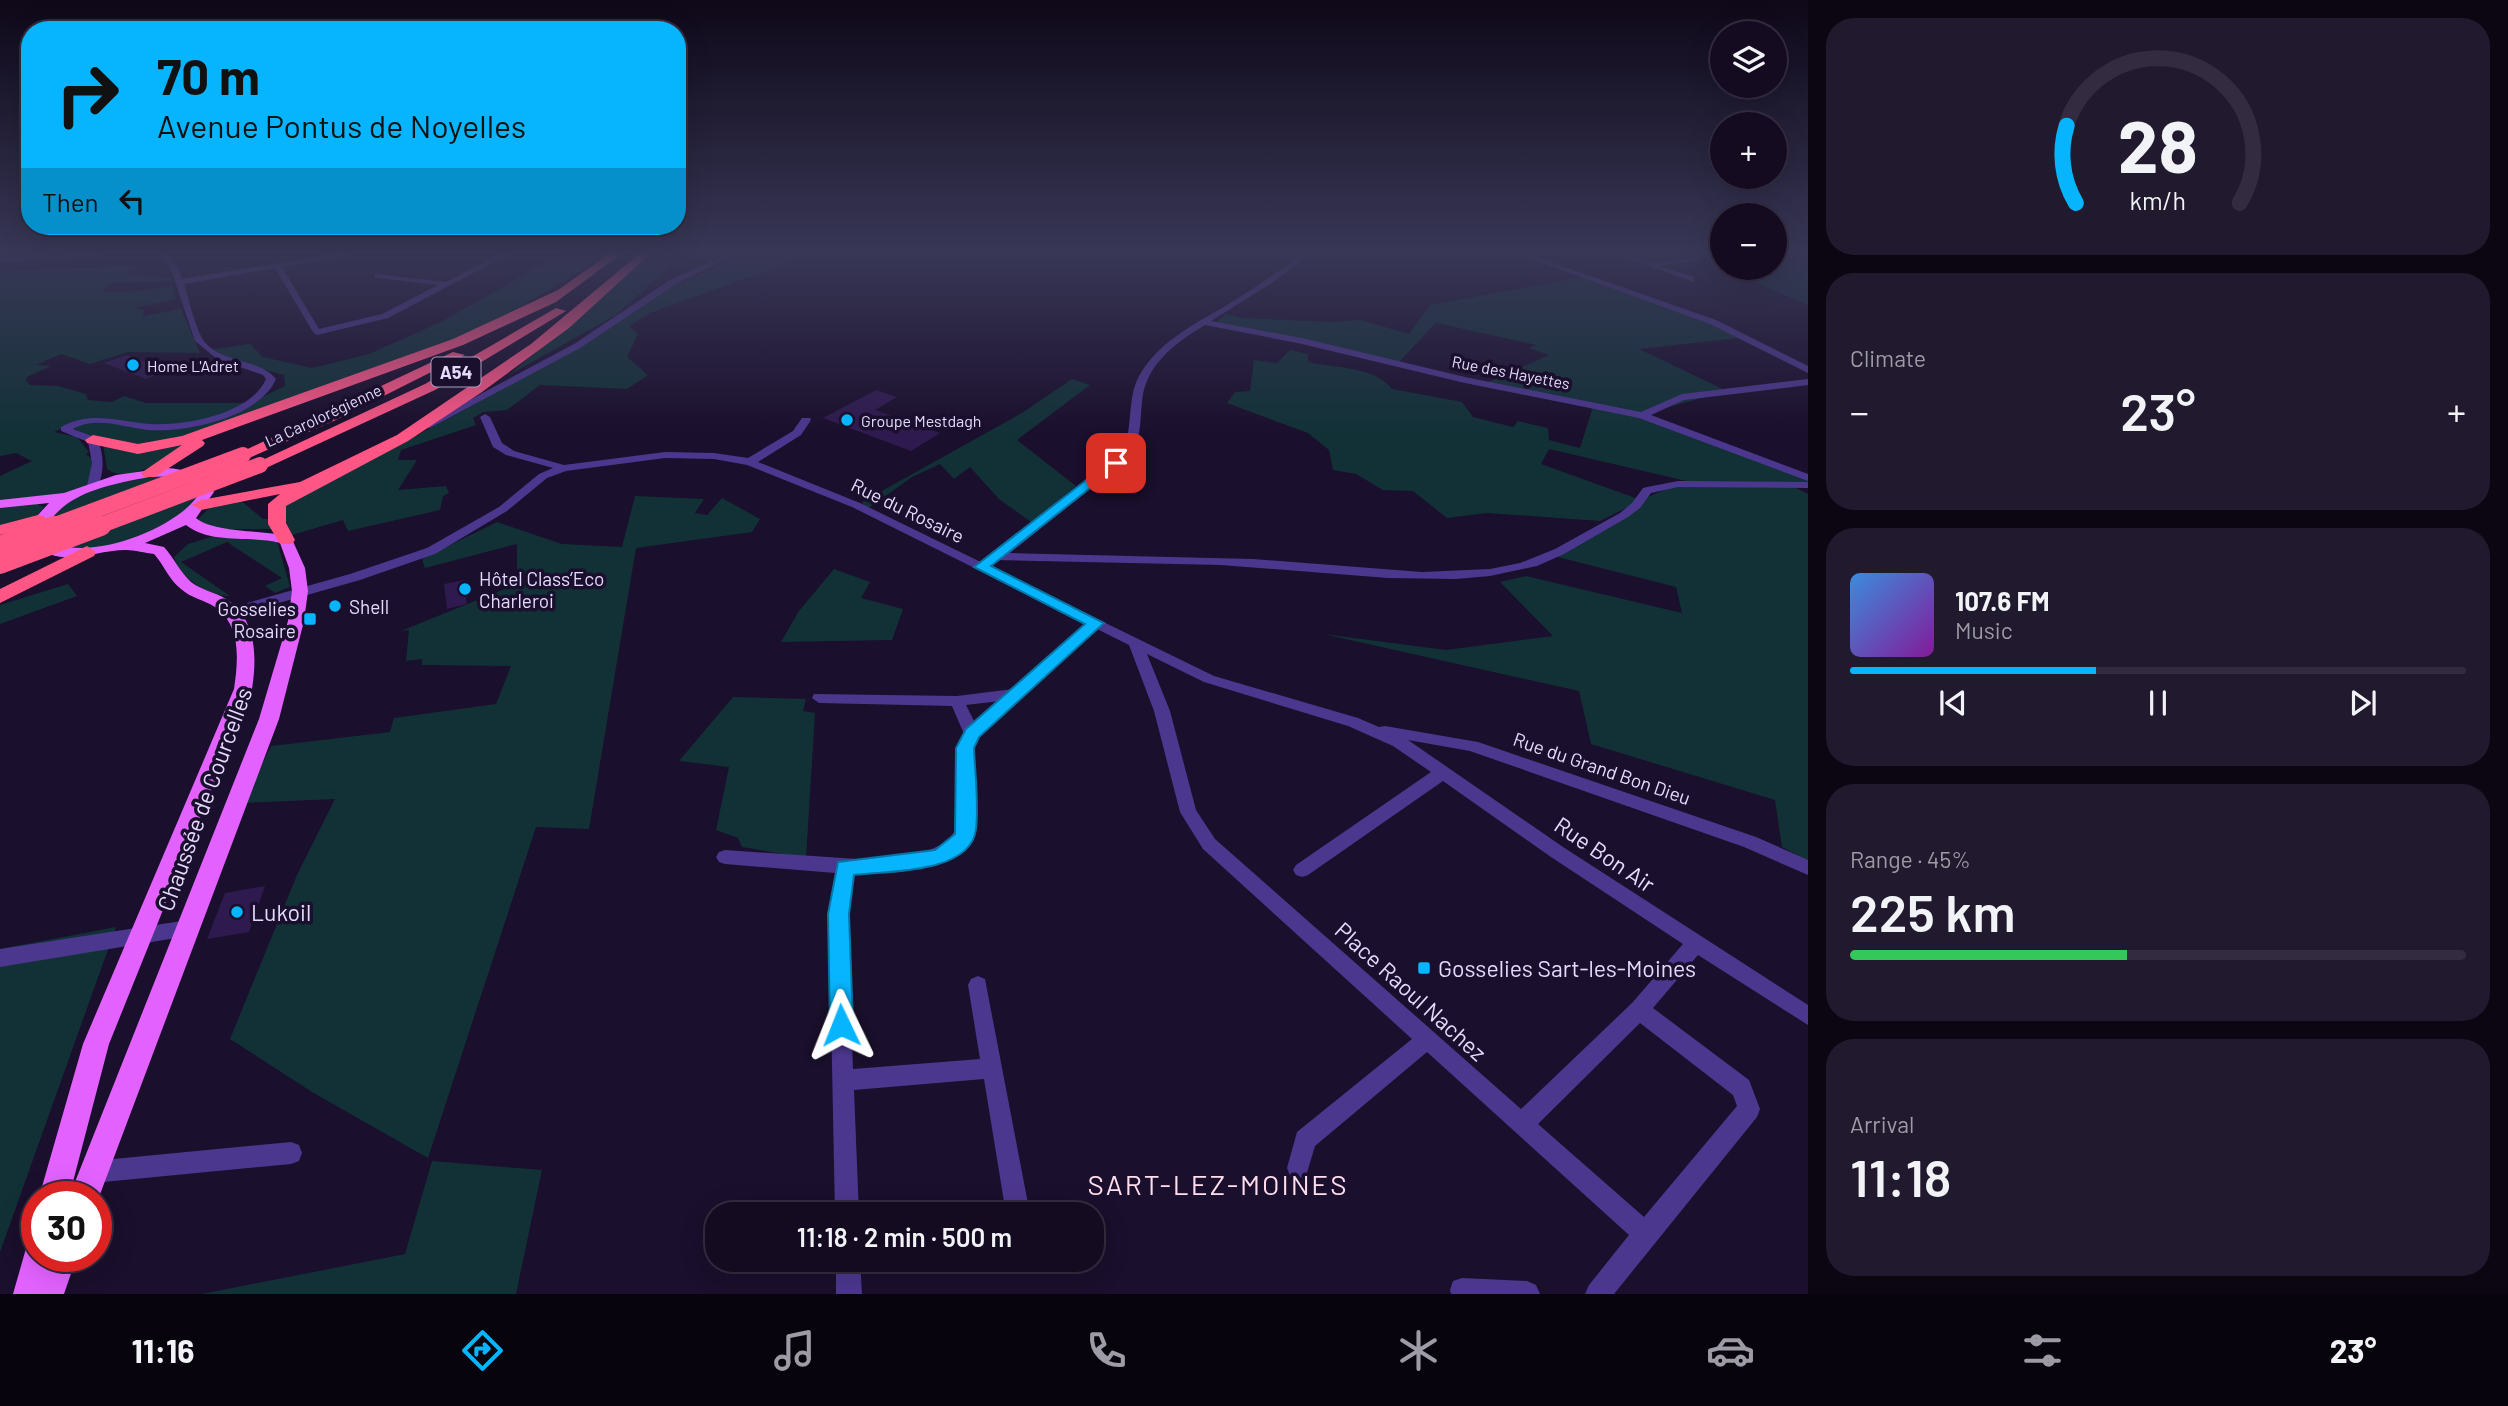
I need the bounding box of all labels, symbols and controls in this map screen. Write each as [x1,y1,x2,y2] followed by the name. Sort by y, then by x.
[1710,21,1787,280] map controls
[1710,21,1787,98] button: layers
[157,46,260,105] text: 70 m
[42,49,133,140] icon: right
[2118,100,2198,188] text: 28
[157,106,526,144] text: Avenue Pontus de Noyelles
[1710,112,1787,189] button: +
[113,182,151,220] icon: left
[2130,184,2186,214] text: km/h
[42,186,99,217] text: Then
[1710,203,1787,280] button: −
[1850,344,1926,372] text: Climate
[1450,351,1572,393] street label: Rue des Hayettes
[147,356,239,375] place label: Home L'Adret
[125,357,141,373] marker: Home L'Adret
[432,358,480,386] road number: A54
[2120,379,2196,441] text: 23°
[262,380,384,450] street label: La Carolorégienne
[1850,388,1869,434] text: −
[2447,388,2466,434] text: +
[861,411,981,430] place label: Groupe Mestdagh
[839,412,855,428] marker: Groupe Mestdagh
[1086,433,1146,493] pin
[1097,444,1135,482] icon: arrive
[848,473,968,547] street label: Rue du Rosaire
[479,567,604,612] place label: Hôtel Class‘Eco Charleroi
[457,581,473,597] marker: Hôtel Class‘Eco Charleroi
[1955,585,2050,616] text: 107.6 FM
[349,595,389,618] place label: Shell
[218,597,296,642] place label: Gosselies Rosaire
[327,598,343,614] marker: Shell
[302,611,318,627] marker: Gosselies Rosaire
[1955,616,2013,644] text: Music
[151,683,257,915] street label: Chaussée de Courcelles
[1934,684,1972,722] icon: previous
[2139,684,2177,722] icon: pause
[2344,684,2382,722] icon: next
[1510,727,1694,809] street label: Rue du Grand Bon Dieu
[1549,810,1661,898] street label: Rue Bon Air
[1850,845,1971,873] text: Range · 45%
[1850,880,2016,942] text: 225 km
[251,898,311,926] place label: Lukoil
[229,904,245,920] marker: Lukoil
[1330,916,1492,1066] street label: Place Raoul Nachez
[1438,954,1696,982] place label: Gosselies Sart-les-Moines
[1416,960,1432,976] marker: Gosselies Sart-les-Moines
[804,988,878,1062] position arrow
[1850,1110,1914,1138] text: Arrival
[1850,1145,1952,1207] text: 11:18
[1087,1167,1349,1201] district label: SART-LEZ-MOINES
[21,1181,112,1272] speed limit sign: 30
[797,1221,1012,1252] text: 11:18 · 2 min · 500 m
[458,1326,507,1375] icon: directions
[770,1326,819,1375] icon: music
[1082,1326,1131,1375] icon: phone
[1394,1326,1443,1375] icon: climate
[1706,1326,1755,1375] icon: car
[2018,1326,2067,1375] icon: filters
[132,1331,195,1369] text: 11:16
[2330,1331,2376,1369] text: 23°

